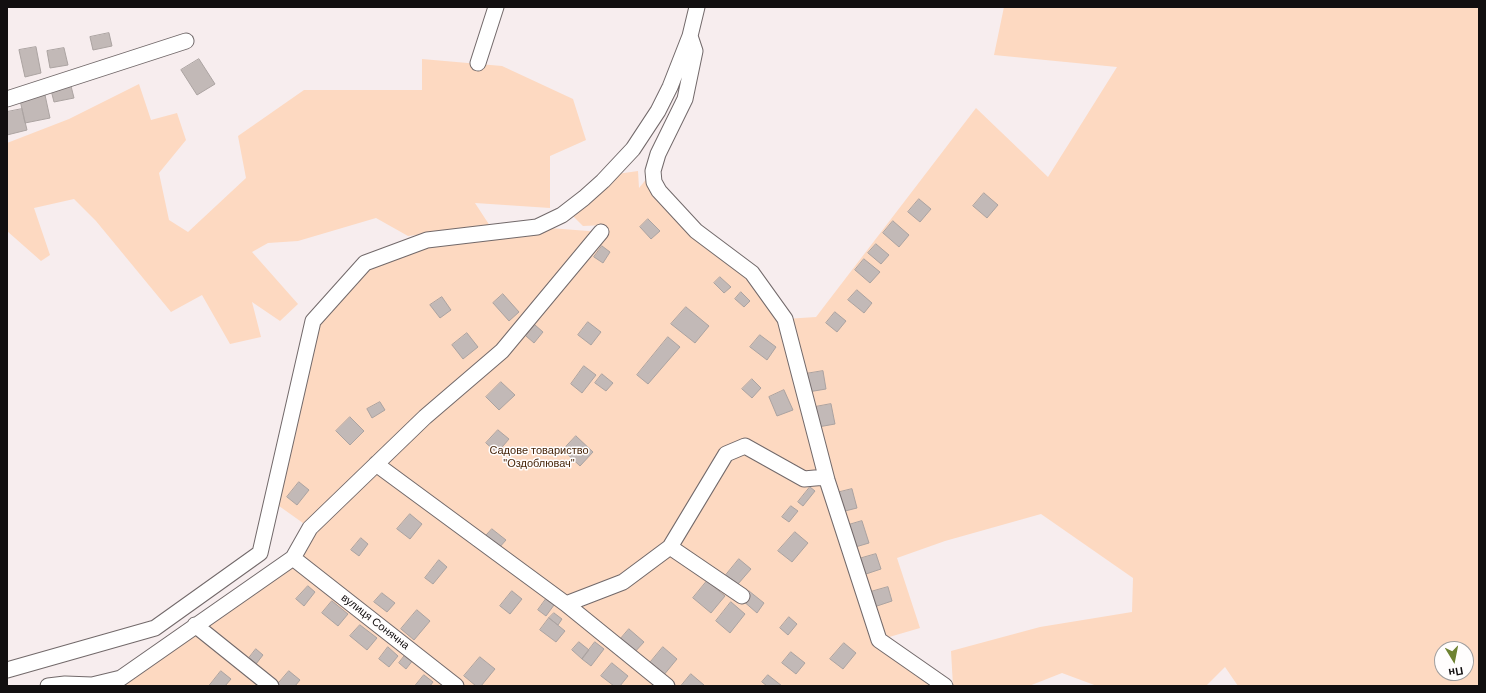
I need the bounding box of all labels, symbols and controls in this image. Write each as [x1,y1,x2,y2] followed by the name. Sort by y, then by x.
[489,444,589,470] park label: Садове товариство "Оздоблювач"
[338,591,412,653] street label: вулиця Сонячна
[1434,641,1474,681] north arrow
[1448,665,1464,679] text: Пн

